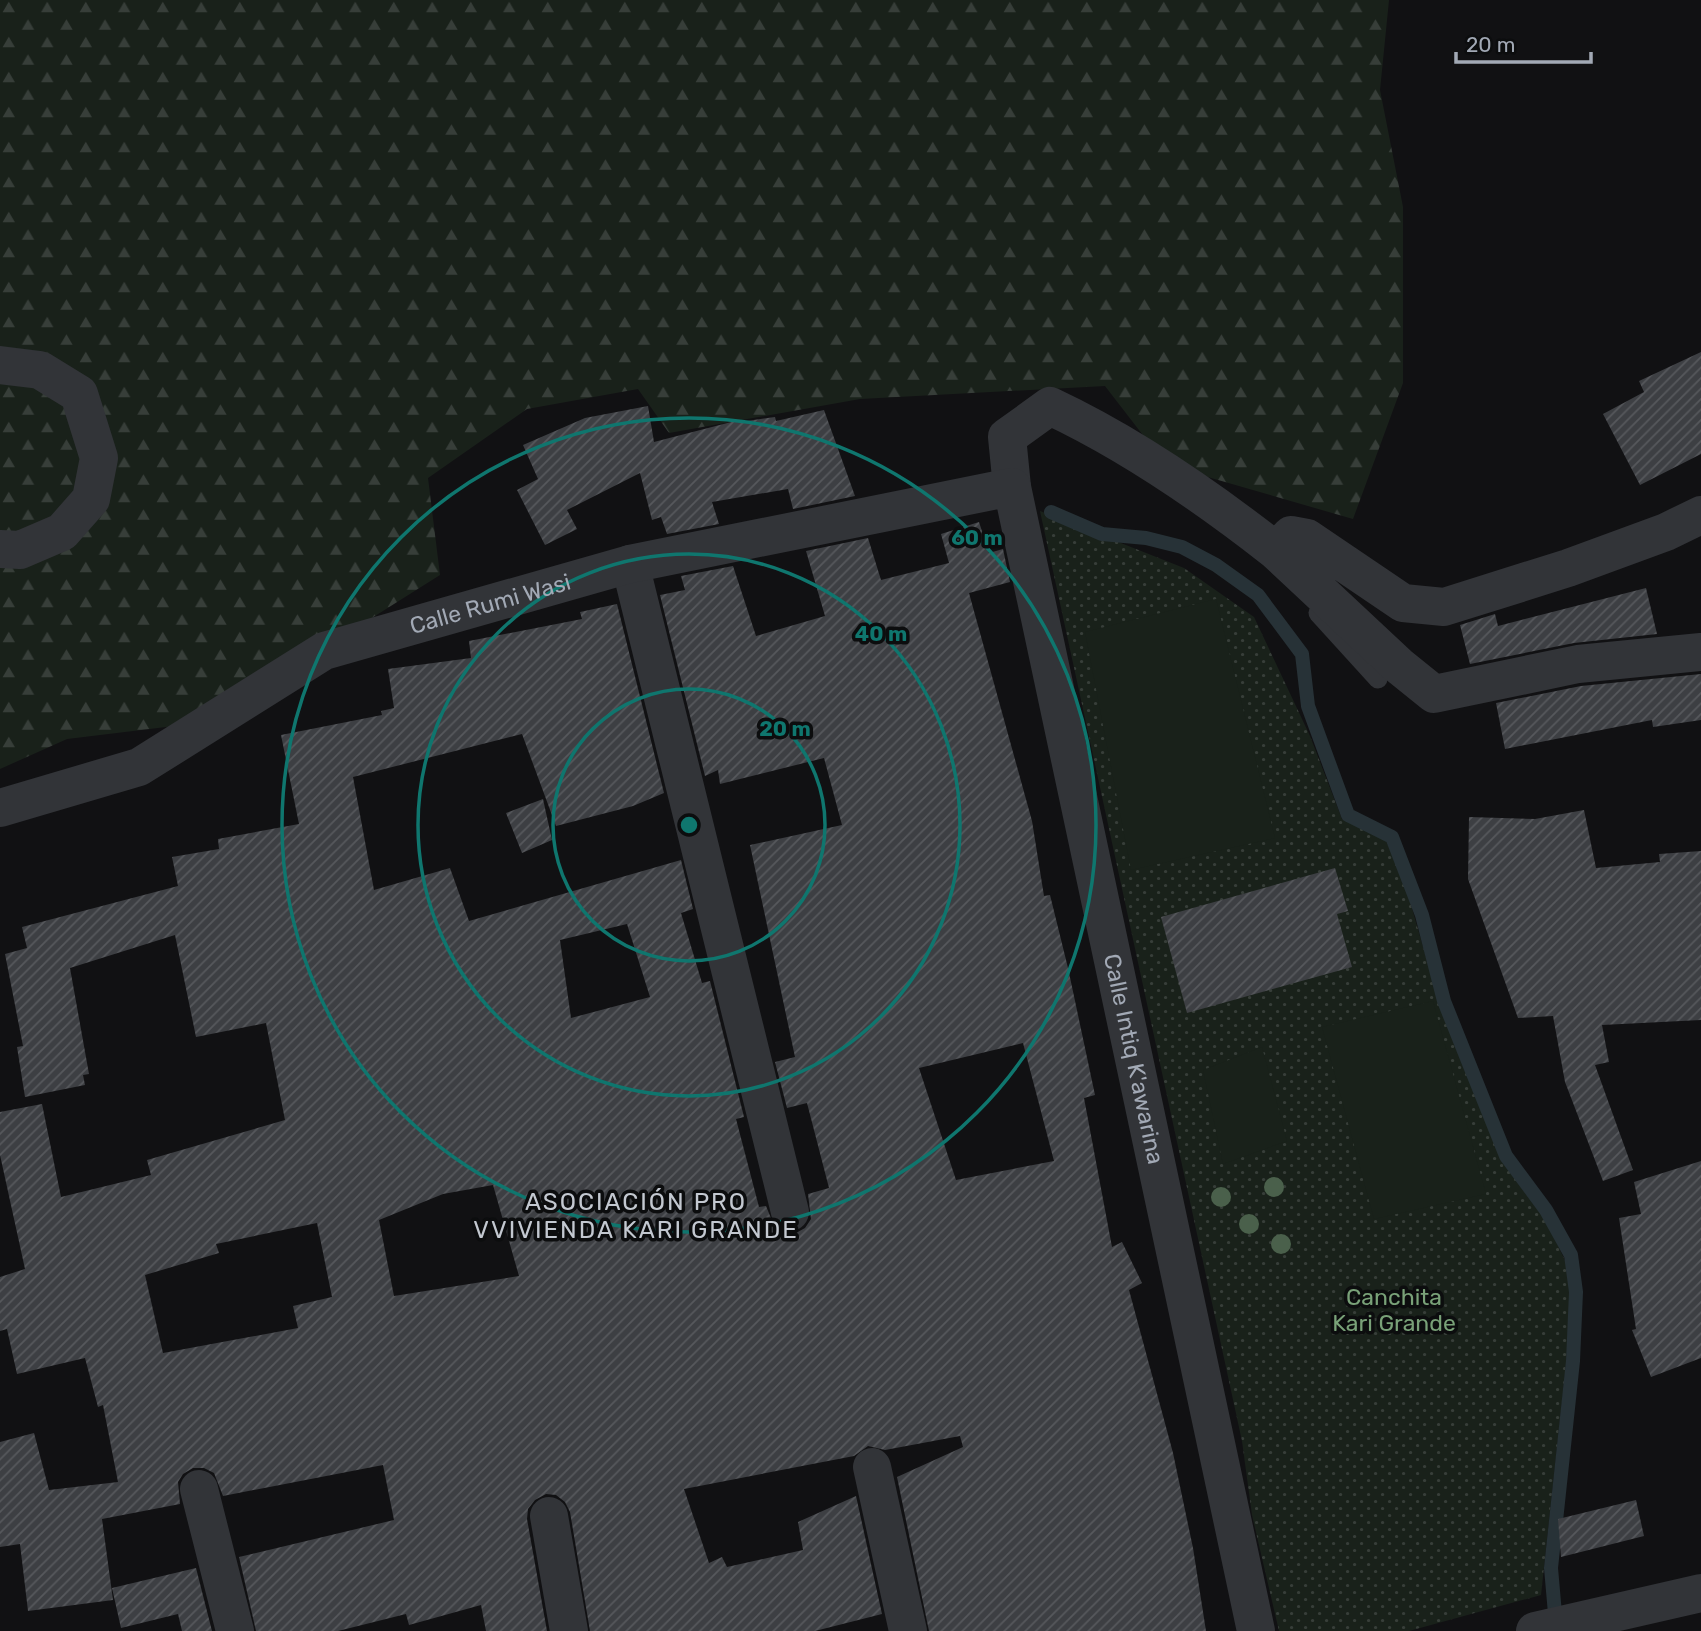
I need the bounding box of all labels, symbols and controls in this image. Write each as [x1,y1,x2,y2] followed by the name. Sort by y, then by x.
[1456,21,1591,65] scale bar
[1466,32,1515,57] text: 20 m
[951,525,1003,550] text: 60 m
[407,568,574,640] street label: Calle Rumi Wasi
[855,621,907,646] text: 40 m
[759,716,811,741] text: 20 m
[677,813,701,837] centre of rings
[1098,951,1170,1167] street label: Calle Intiq K'awarina
[473,1188,799,1244] district label: ASOCIACIÓN PRO VVIVIENDA KARI GRANDE
[1332,1283,1456,1337] park label: Canchita Kari Grande

